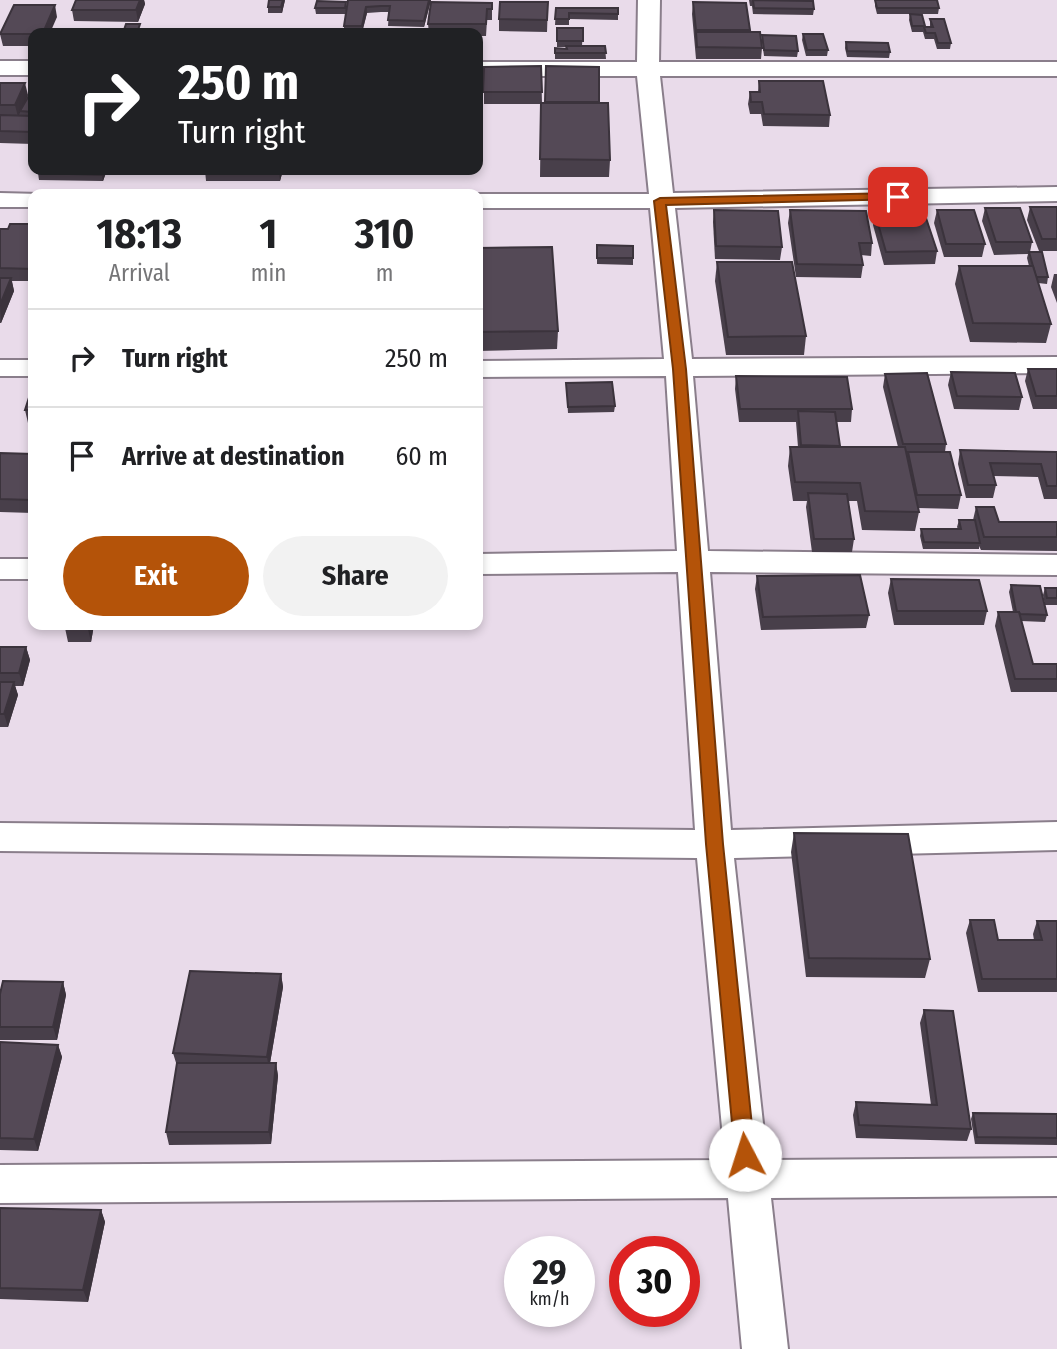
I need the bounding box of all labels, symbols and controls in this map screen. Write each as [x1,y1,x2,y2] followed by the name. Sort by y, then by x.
[178,53,299,112] text: 250 m
[63,56,154,147] icon: right
[178,113,305,151] text: Turn right
[868,167,928,227] pin
[879,178,917,216] icon: arrive
[96,209,182,259] text: 18:13
[260,209,277,259] text: 1
[355,209,415,259] text: 310
[109,259,170,287] text: Arrival
[251,259,286,287] text: min
[376,259,393,287] text: m
[63,339,101,377] icon: right
[122,343,228,374] text: Turn right
[385,343,448,374] text: 250 m
[63,437,101,475] icon: arrive
[122,441,345,472] text: Arrive at destination
[395,441,448,472] text: 60 m
[63,536,249,616] button: Exit
[263,536,448,616] button: Share
[708,1118,782,1192] position arrow
[609,1236,700,1327] speed limit sign: 30
[532,1251,567,1293] text: 29
[529,1288,570,1310] text: km/h

